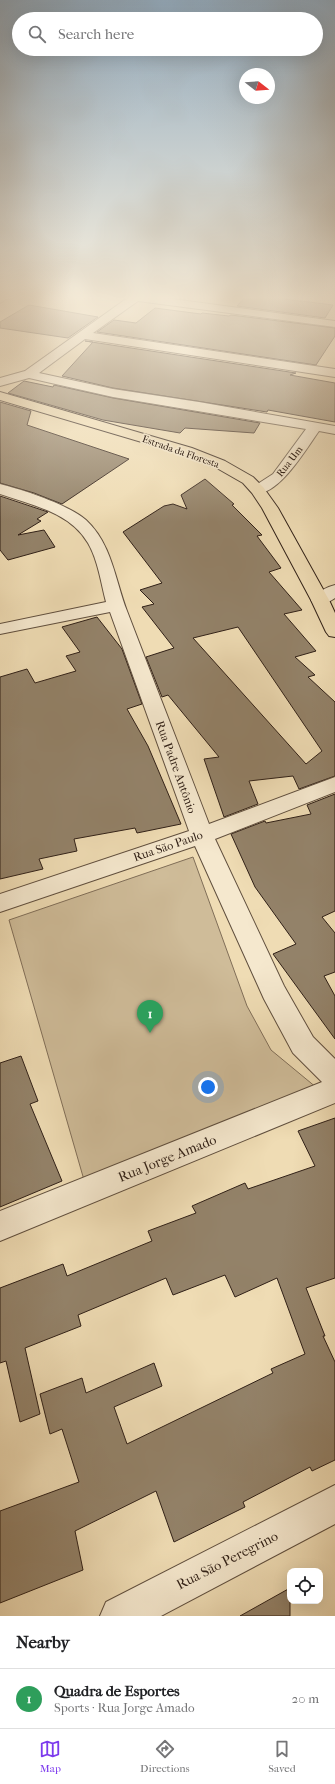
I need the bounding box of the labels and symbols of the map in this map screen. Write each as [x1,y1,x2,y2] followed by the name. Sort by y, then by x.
[239,68,275,104] north arrow
[141,433,221,471] street label: Estrada da Floresta
[274,443,306,479] street label: Rua Um
[153,719,199,815] street label: Rua Padre Antônio
[131,828,205,864] street label: Rua São Paulo
[137,1000,163,1033] pin: 1
[198,1077,218,1097] your location
[116,1131,219,1186] street label: Rua Jorge Amado
[174,1527,281,1593] street label: Rua São Peregrino

